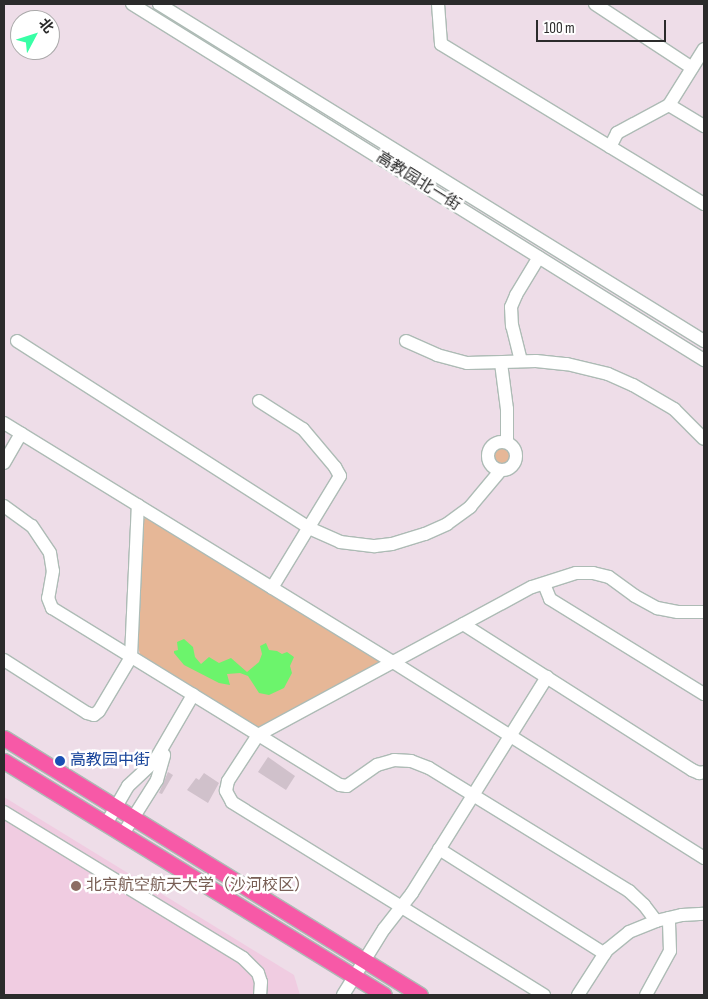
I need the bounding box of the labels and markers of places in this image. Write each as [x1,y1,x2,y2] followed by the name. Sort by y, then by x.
[70,751,150,771] place label: 高教园中街
[54,755,66,767] marker: 高教园中街
[86,876,310,896] place label: 北京航空航天大学（沙河校区）
[70,880,82,892] marker: 北京航空航天大学（沙河校区）

